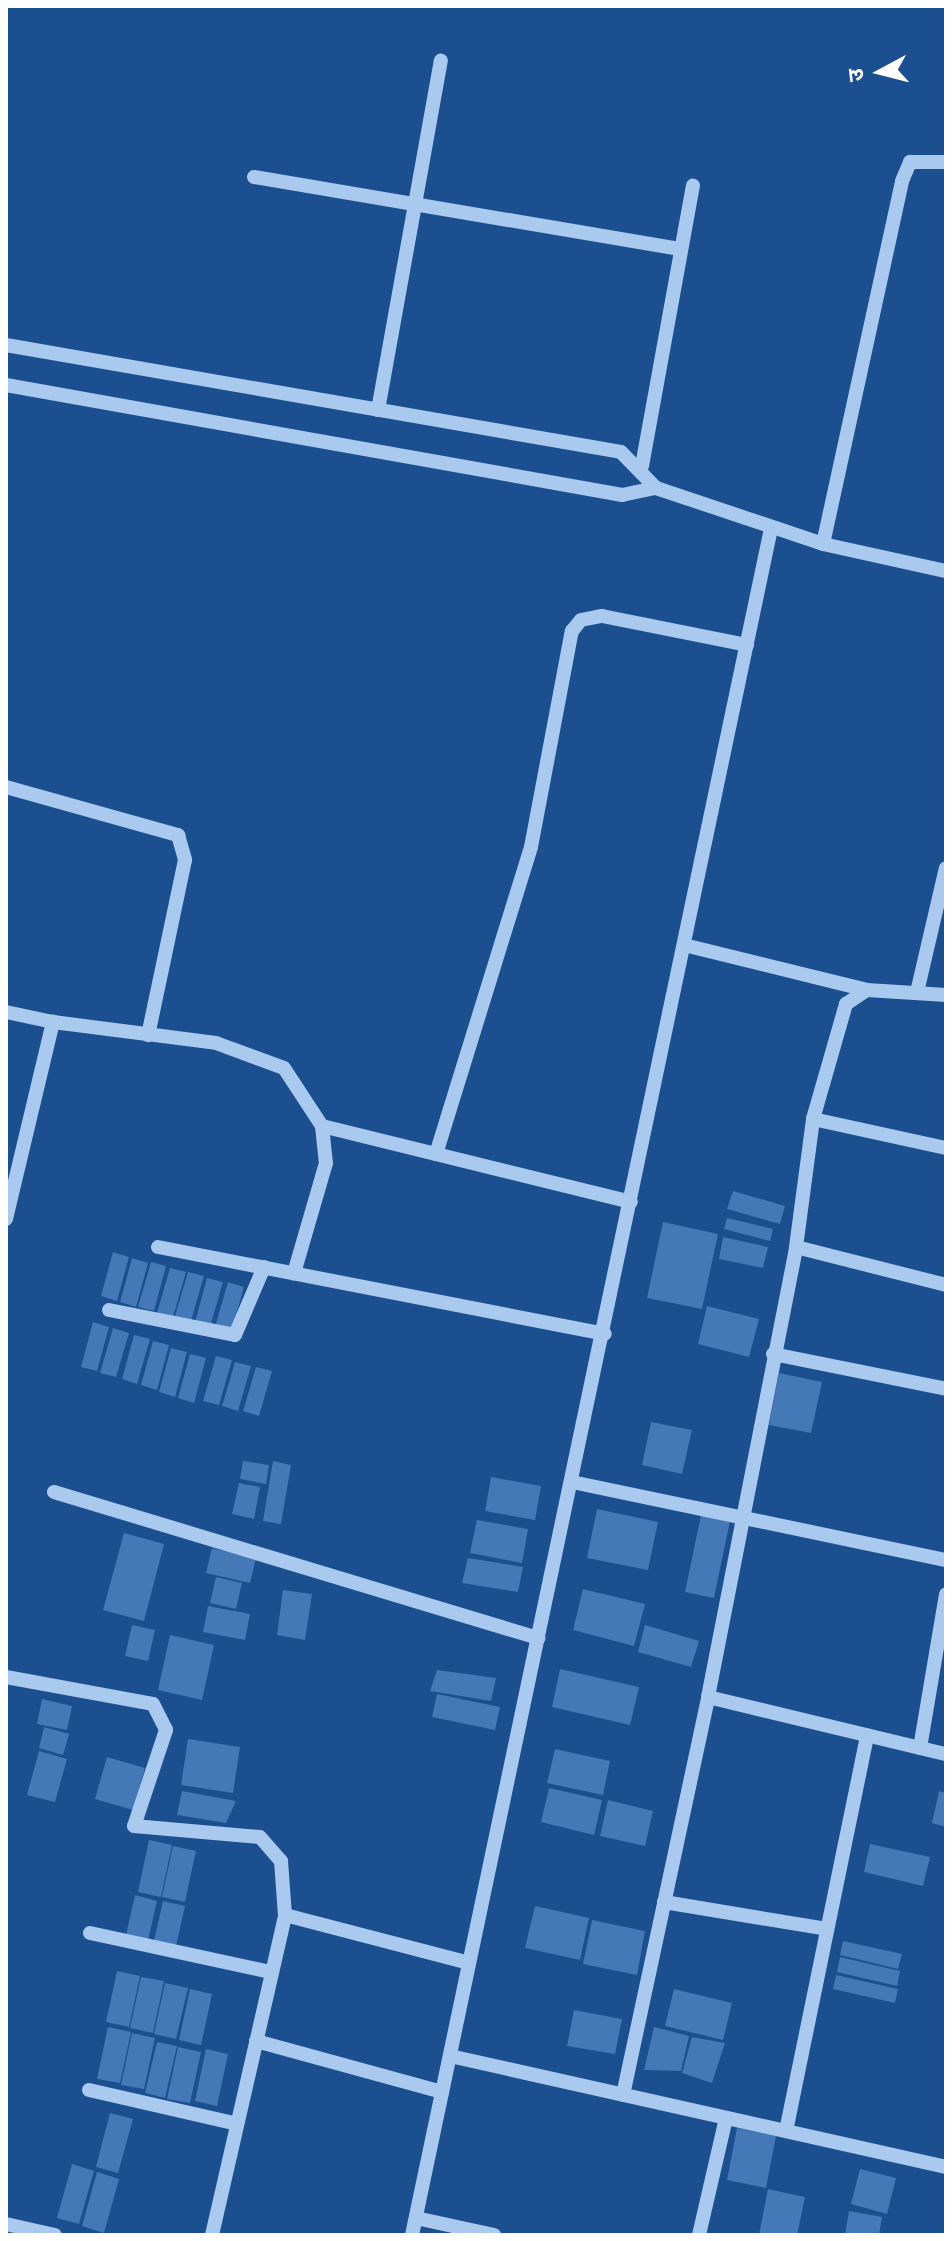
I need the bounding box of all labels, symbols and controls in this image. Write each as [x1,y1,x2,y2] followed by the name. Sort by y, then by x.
[840,32,920,112] north arrow
[841,67,872,83] text: उ

